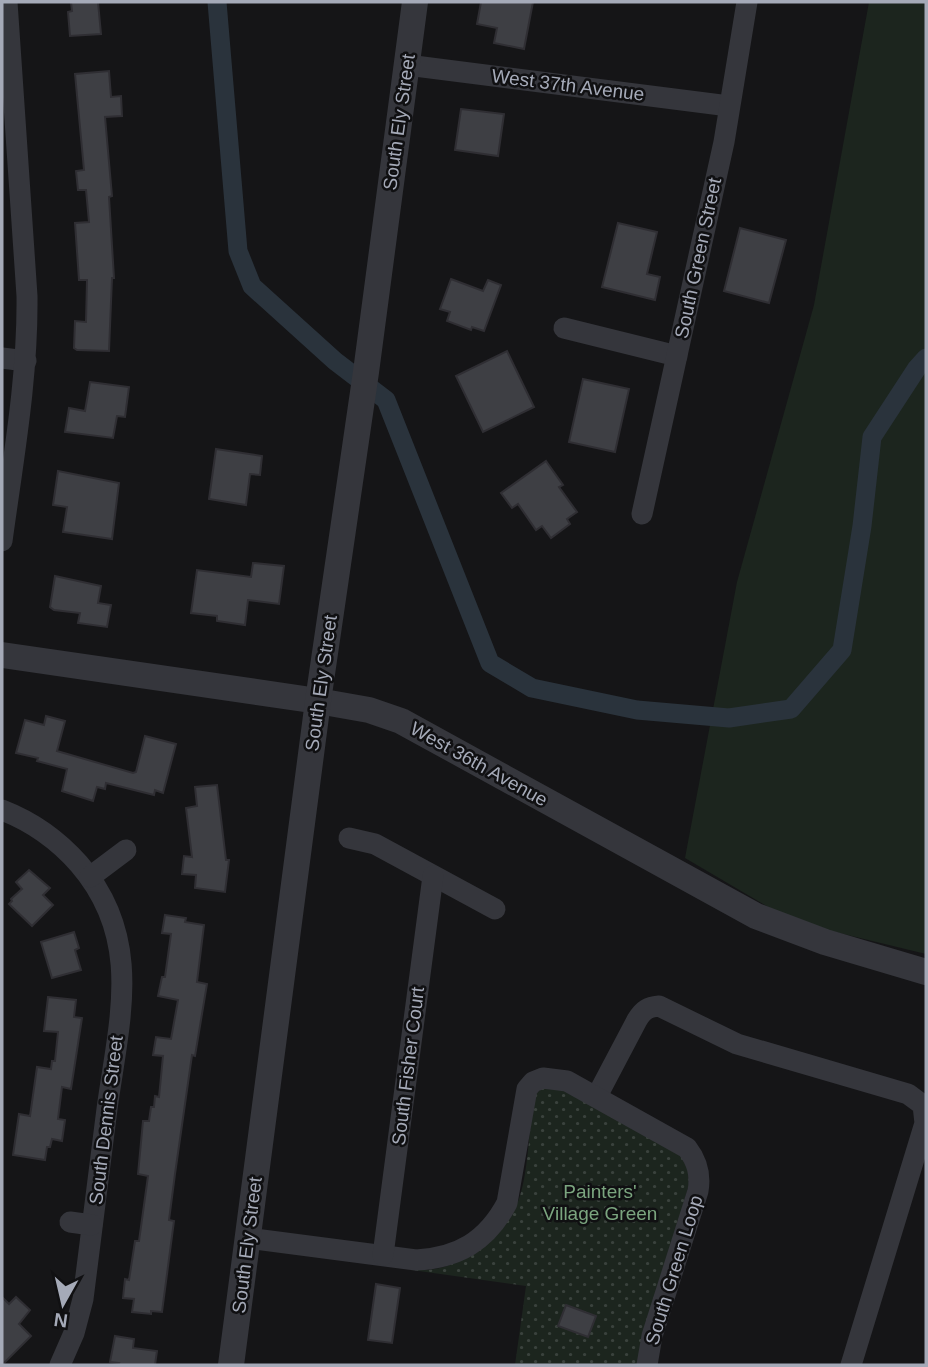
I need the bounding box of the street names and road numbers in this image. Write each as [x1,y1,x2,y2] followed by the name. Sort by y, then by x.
[379,52,419,191] street label: South Ely Street
[491,65,645,105] street label: West 37th Avenue
[671,175,725,340] street label: South Green Street
[301,613,341,752] street label: South Ely Street
[407,718,551,810] street label: West 36th Avenue
[388,985,428,1146] street label: South Fisher Court
[85,1034,127,1206] street label: South Dennis Street
[228,1175,266,1314] street label: South Ely Street
[641,1193,707,1347] street label: South Green Loop

